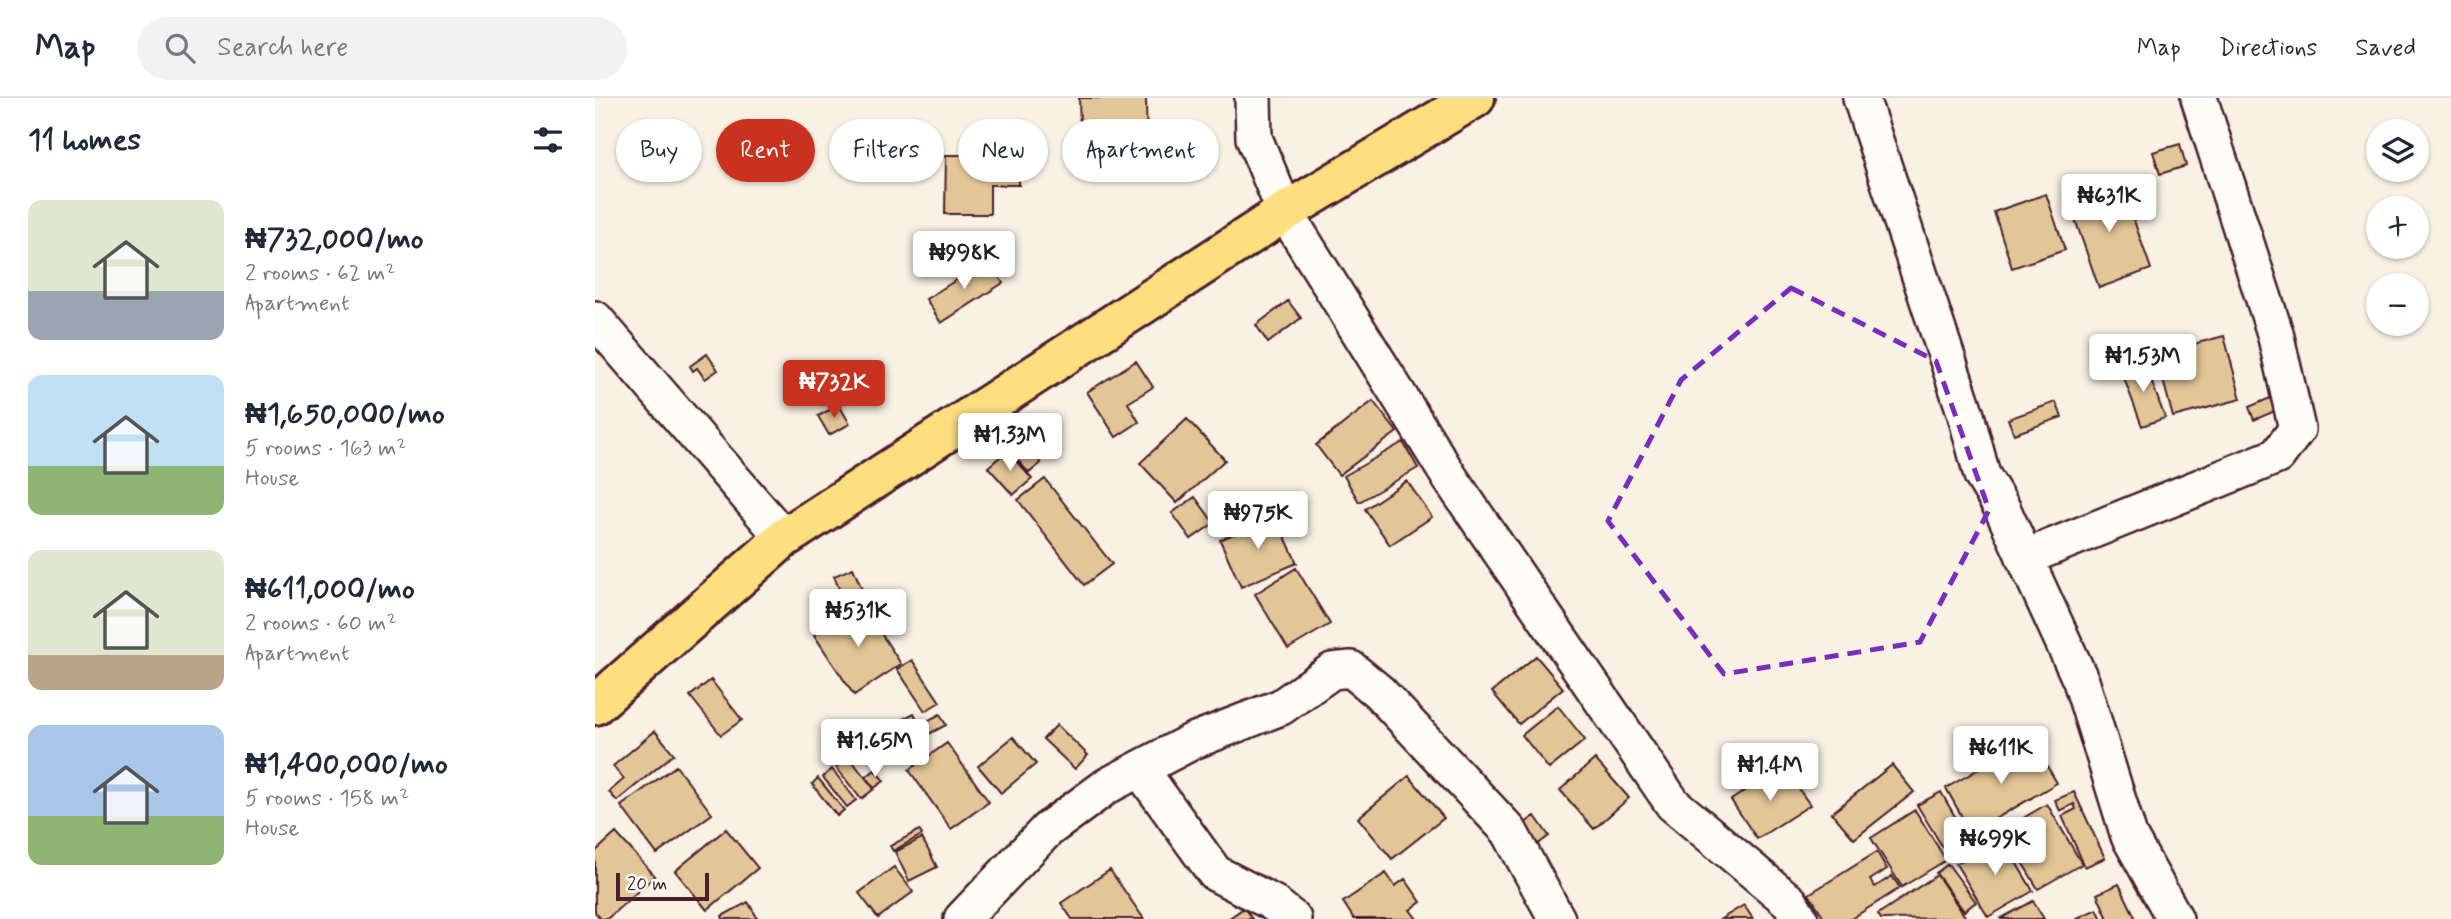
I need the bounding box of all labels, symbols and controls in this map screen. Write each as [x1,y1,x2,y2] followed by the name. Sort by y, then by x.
[137,17,627,80] search box
[35,26,95,70] text: Map
[161,29,199,67] icon: search
[217,31,348,65] text: Search here
[2137,33,2181,64] text: Map
[2219,33,2317,64] text: Directions
[2355,33,2416,64] text: Saved
[616,119,702,182] chip: Buy
[716,119,815,182] chip: Rent
[829,119,944,182] chip: Filters
[958,119,1048,182] chip: New
[1062,119,1219,182] chip: Apartment
[2366,119,2429,336] map controls
[2366,119,2429,182] button: layers
[28,121,141,160] text: 11 homes
[529,121,567,159] icon: filters
[2060,174,2158,234] pin: ₦631K
[2077,182,2141,212] text: ₦631K
[2366,196,2429,259] button: +
[245,220,424,259] text: ₦732,000/mo
[84,228,168,312] icon: home
[915,232,1013,291] pin: ₦998K
[929,239,999,269] text: ₦998K
[245,259,396,289] text: 2 rooms · 62 m²
[2366,273,2429,336] button: −
[245,289,350,319] text: Apartment
[2086,334,2200,394] pin: ₦1.53M
[2105,342,2181,372] text: ₦1.53M
[785,360,883,420] pin: ₦732K
[799,368,869,398] text: ₦732K
[245,395,445,434] text: ₦1,650,000/mo
[84,403,168,487] icon: home
[953,414,1067,473] pin: ₦1.33M
[974,421,1046,451] text: ₦1.33M
[245,434,407,464] text: 5 rooms · 163 m²
[245,464,299,494] text: House
[1209,491,1307,551] pin: ₦975K
[1224,499,1292,529] text: ₦975K
[245,570,415,609] text: ₦611,000/mo
[84,578,168,662] icon: home
[809,589,907,649] pin: ₦531K
[825,597,891,627] text: ₦531K
[245,609,397,639] text: 2 rooms · 60 m²
[245,639,350,669] text: Apartment
[818,720,932,779] pin: ₦1.65M
[1952,726,2050,786] pin: ₦611K
[837,727,913,757] text: ₦1.65M
[1969,734,2033,764] text: ₦611K
[1721,744,1819,803] pin: ₦1.4M
[245,745,448,784] text: ₦1,400,000/mo
[1737,751,1803,781] text: ₦1.4M
[84,753,168,837] icon: home
[245,784,409,814] text: 5 rooms · 158 m²
[245,814,299,844] text: House
[1946,818,2044,877] pin: ₦699K
[1960,825,2030,855] text: ₦699K
[616,870,709,902] scale bar
[627,872,667,897] text: 20 m

